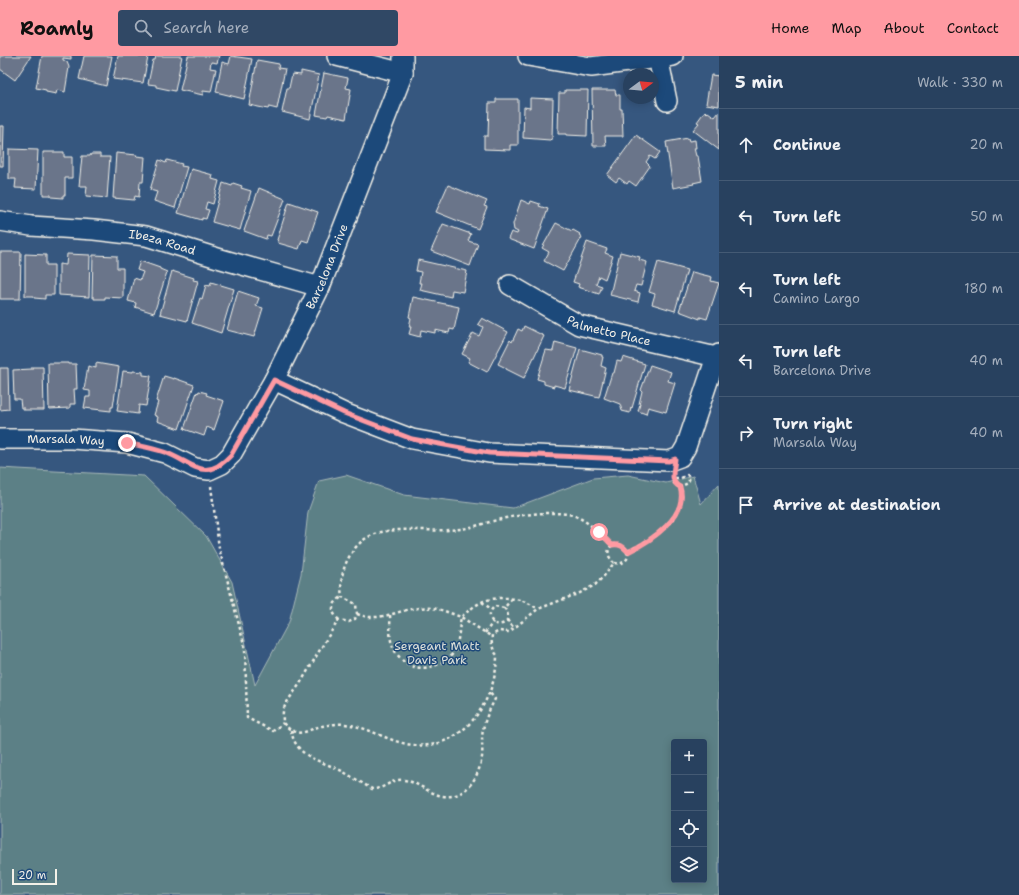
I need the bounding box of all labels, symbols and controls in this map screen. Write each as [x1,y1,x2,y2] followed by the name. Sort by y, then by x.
[118,10,398,46] search box
[20,16,94,41] text: Roamly
[132,17,154,39] icon: search
[164,18,249,38] text: Search here
[771,19,810,37] text: Home
[832,19,862,37] text: Map
[884,19,925,37] text: About
[947,19,999,37] text: Contact
[623,68,659,104] north arrow
[735,71,783,93] text: 5 min
[917,74,1003,91] text: Walk · 330 m
[735,134,757,156] icon: ahead
[773,135,841,155] text: Continue
[970,136,1003,153] text: 20 m
[735,206,757,228] icon: left
[773,207,841,227] text: Turn left
[970,208,1003,225] text: 50 m
[302,221,352,312] street label: Barcelona Drive
[128,226,198,259] street label: Ibeza Road
[773,270,841,290] text: Turn left
[735,278,757,300] icon: left
[964,280,1003,297] text: 180 m
[773,290,860,307] text: Camino Largo
[564,312,652,350] street label: Palmetto Place
[773,342,841,362] text: Turn left
[735,350,757,372] icon: left
[969,352,1003,369] text: 40 m
[773,362,871,379] text: Barcelona Drive
[773,414,853,434] text: Turn right
[735,422,757,444] icon: right
[969,424,1003,441] text: 40 m
[27,431,105,449] street label: Marsala Way
[118,434,136,452] route end
[773,434,857,451] text: Marsala Way
[735,494,757,516] icon: arrive
[773,495,941,515] text: Arrive at destination
[590,523,608,541] route start
[394,638,480,668] park label: Sergeant Matt Davis Park
[671,739,707,883] map controls
[671,739,707,775] button: +
[671,775,707,811] button: −
[671,811,707,847] button: locate
[671,847,707,883] button: layers
[12,867,57,886] scale bar
[18,868,46,883] text: 20 m

